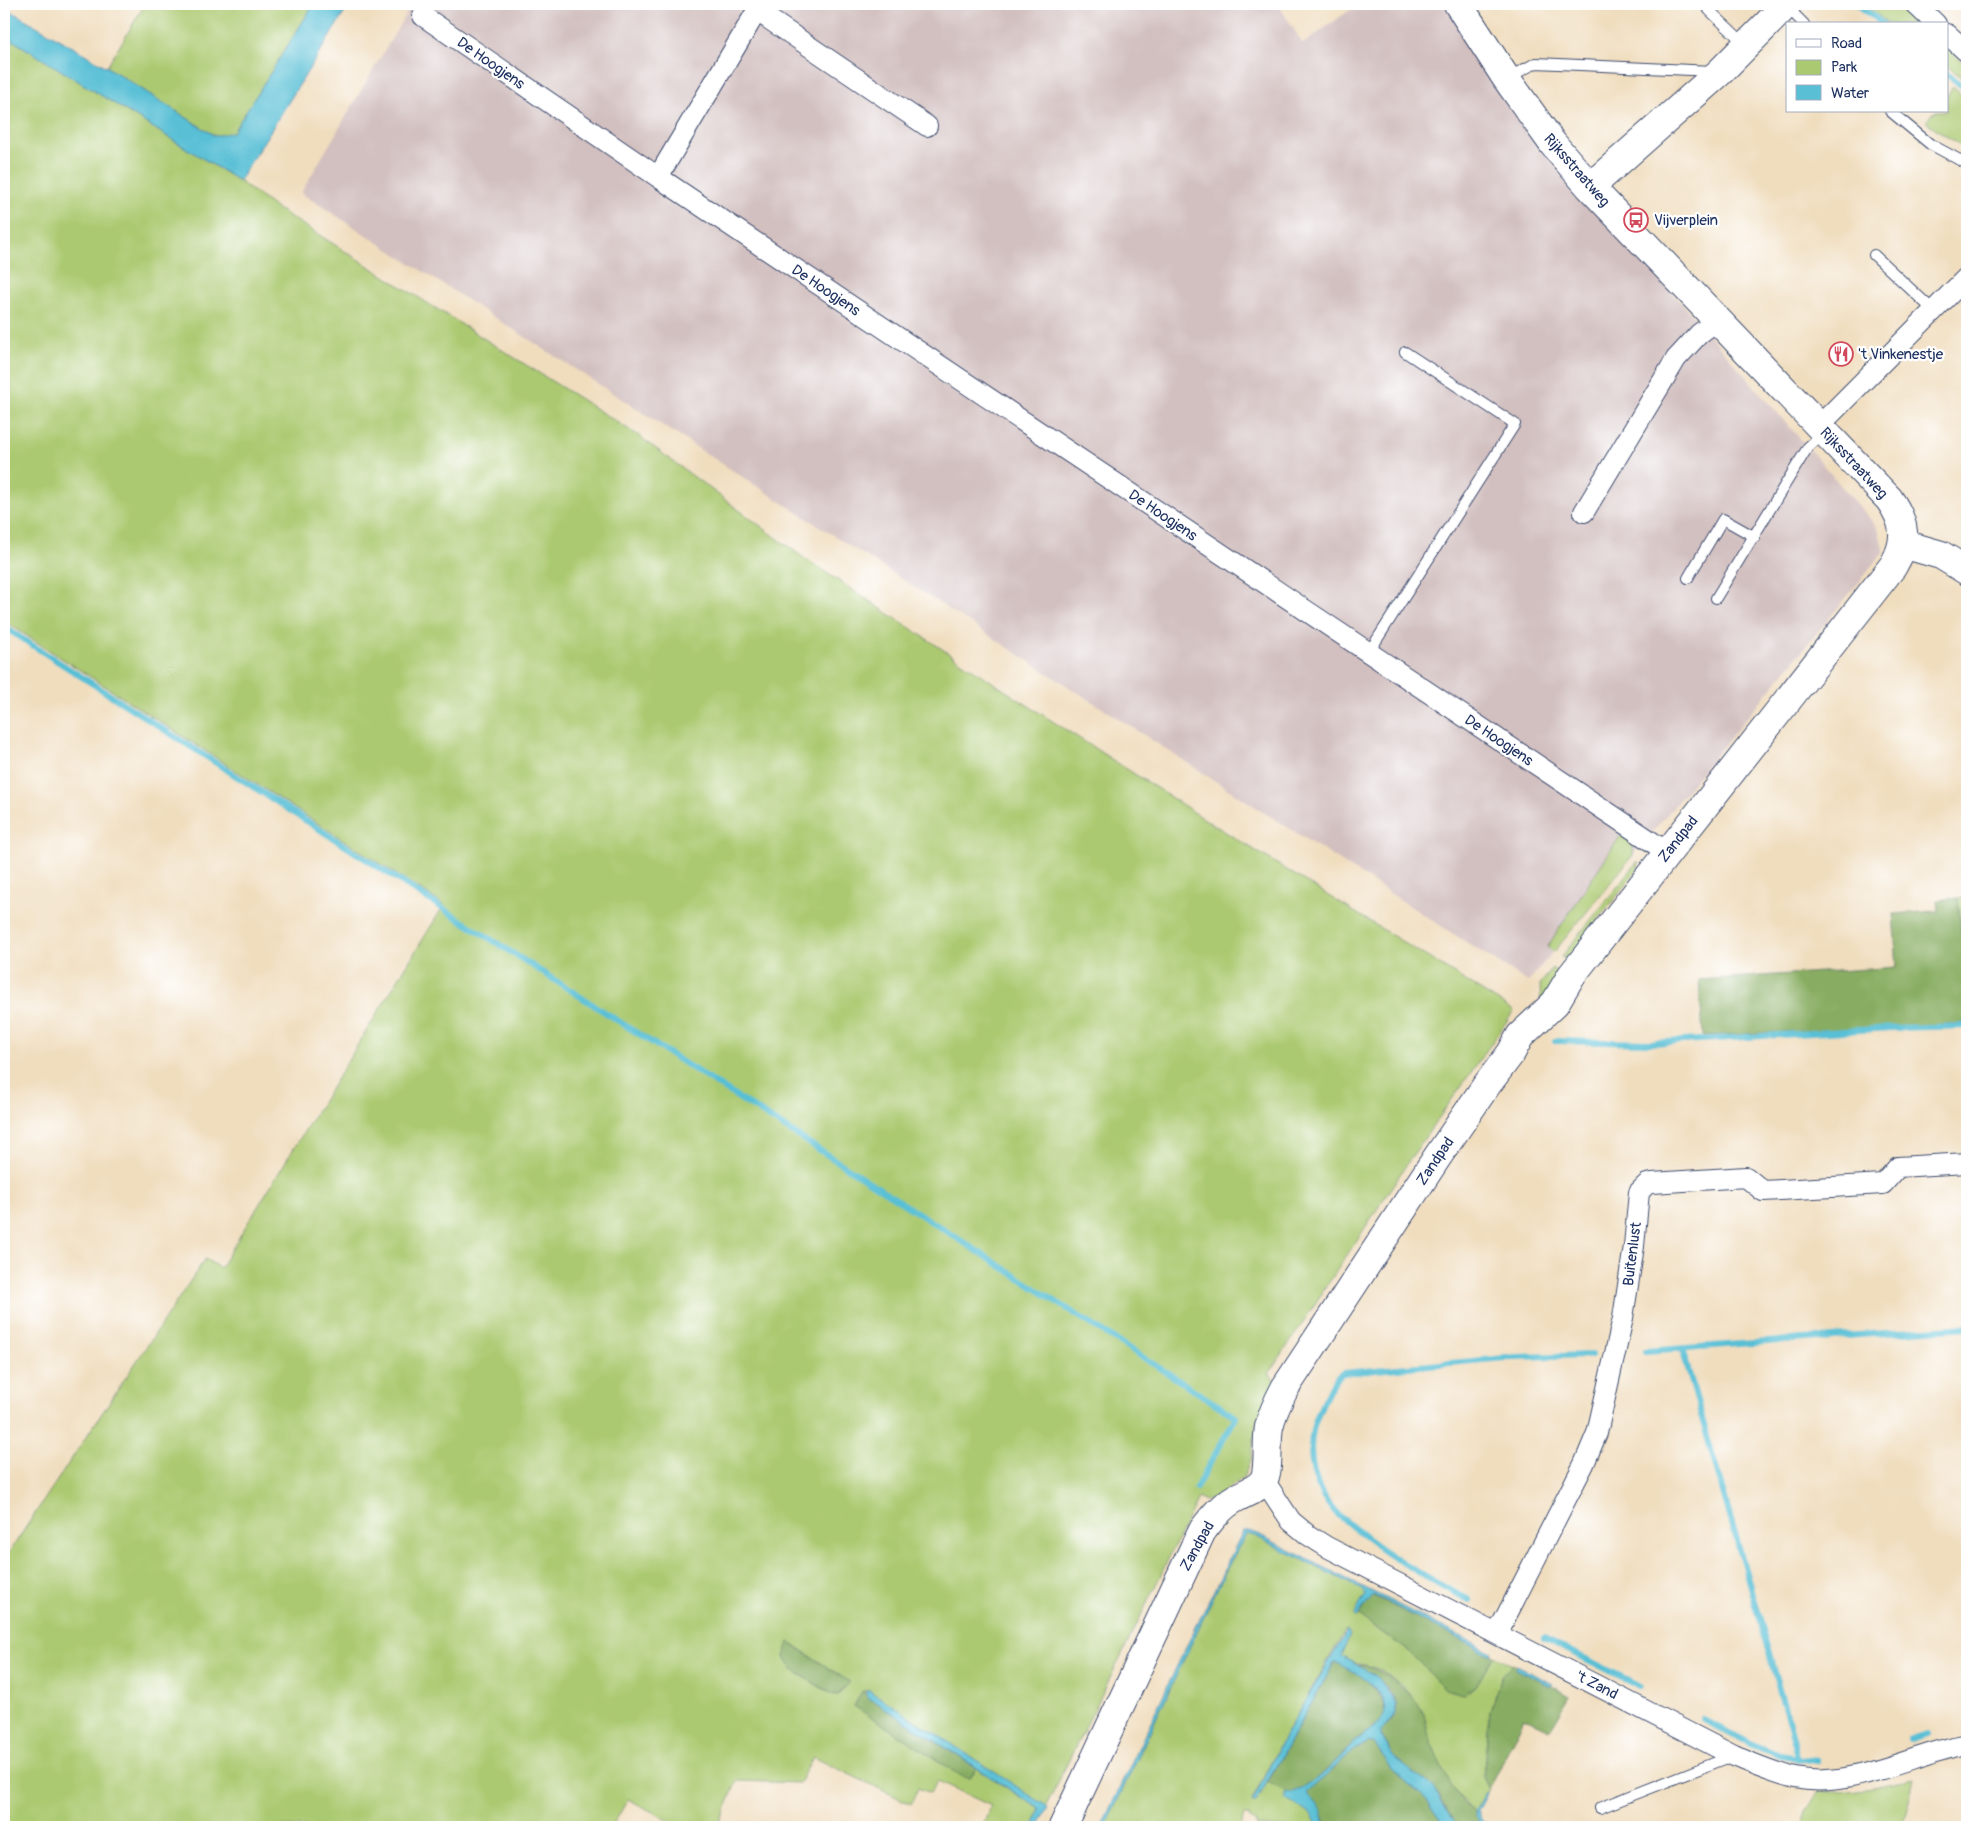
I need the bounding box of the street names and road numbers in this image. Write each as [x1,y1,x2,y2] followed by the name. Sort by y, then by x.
[453,33,529,94] street label: De Hoogjens
[1540,130,1614,211] street label: Rijksstraatweg
[788,261,864,320] street label: De Hoogjens
[1816,424,1892,503] street label: Rijksstraatweg
[1125,486,1201,545] street label: De Hoogjens
[1461,711,1537,770] street label: De Hoogjens
[1654,812,1703,866] street label: Zandpad
[1412,1134,1458,1189] street label: Zandpad
[1619,1220,1646,1287] street label: Buitenlust
[1176,1518,1219,1574] street label: Zandpad
[1572,1667,1621,1704] street label: 't Zand

